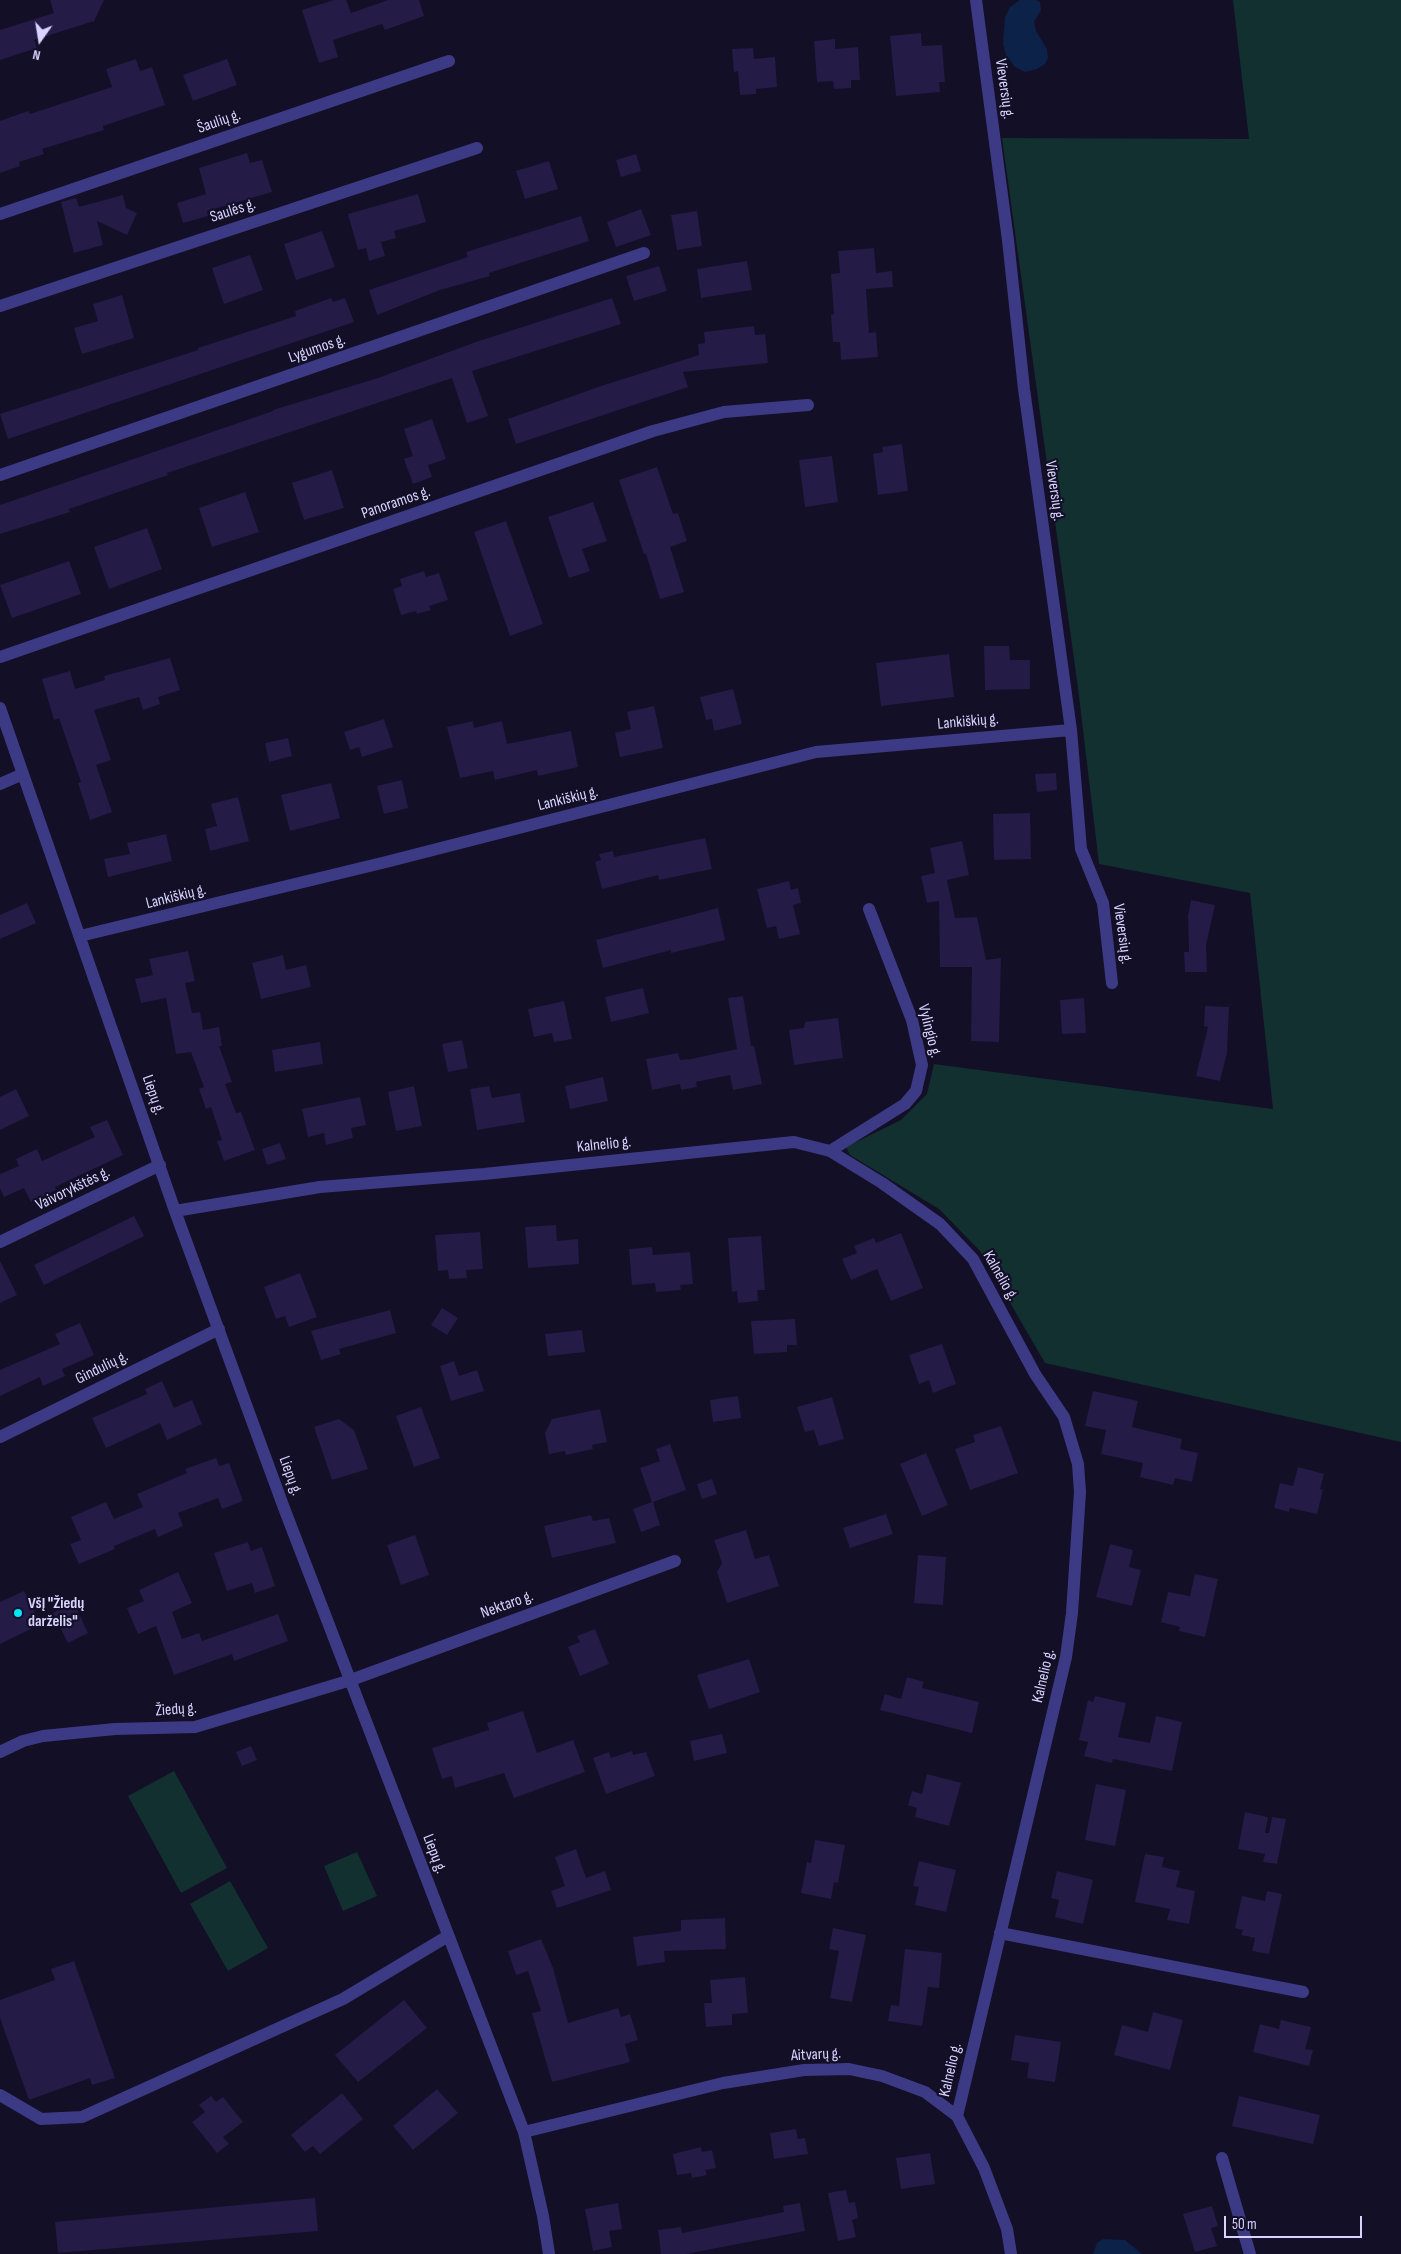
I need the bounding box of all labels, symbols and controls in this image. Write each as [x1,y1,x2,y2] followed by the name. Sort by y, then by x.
[15,15,65,65] north arrow
[31,46,42,64] text: N
[990,58,1018,120] street label: Vieversių g.
[195,106,243,138] street label: Šaulių g.
[208,195,258,227] street label: Saulės g.
[286,330,348,368] street label: Lygumos g.
[1040,460,1068,522] street label: Vieversių g.
[359,482,433,524] street label: Panoramos g.
[937,710,999,734] street label: Lankiškių g.
[536,782,600,816] street label: Lankiškių g.
[144,880,208,914] street label: Lankiškių g.
[1108,903,1136,965] street label: Vieversių g.
[913,1002,945,1060] street label: Vylingio g.
[137,1073,169,1117] street label: Liepų g.
[576,1133,632,1157] street label: Kalnelio g.
[33,1163,113,1215] street label: Vaivorykštės g.
[978,1248,1022,1304] street label: Kalnelio g.
[73,1347,131,1389] street label: Gindulių g.
[274,1454,306,1498] street label: Liepų g.
[478,1587,536,1623] street label: Nektaro g.
[28,1594,84,1632] place label: VšĮ "Žiedų darželis"
[12,1607,24,1619] marker: VšĮ "Žiedų darželis"
[1029,1647,1059,1705] street label: Kalnelio g.
[155,1699,197,1721] street label: Žiedų g.
[418,1832,450,1876] street label: Liepų g.
[936,2041,966,2099] street label: Kalnelio g.
[790,2044,842,2066] street label: Aitvarų g.
[1226,2206,1364,2238] scale bar
[1232,2215,1257,2234] text: 50 m

